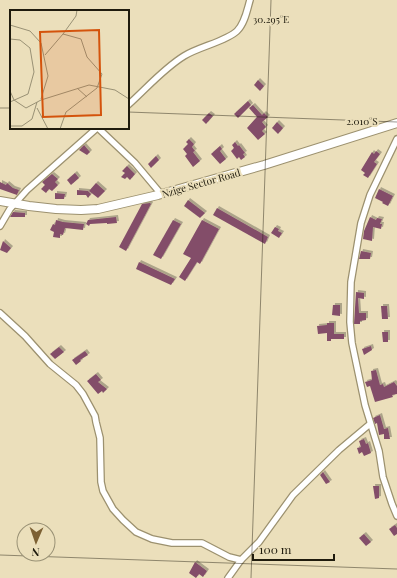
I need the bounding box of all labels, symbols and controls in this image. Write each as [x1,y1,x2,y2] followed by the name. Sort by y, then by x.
[10,10,129,129] inset map
[253,12,289,26] text: 30.295°E
[346,114,378,128] text: 2.010°S
[160,165,242,201] street label: Nzige Sector Road
[16,522,56,562] north arrow
[253,536,334,562] scale bar
[259,541,292,557] text: 100 m
[31,545,40,560] text: N

